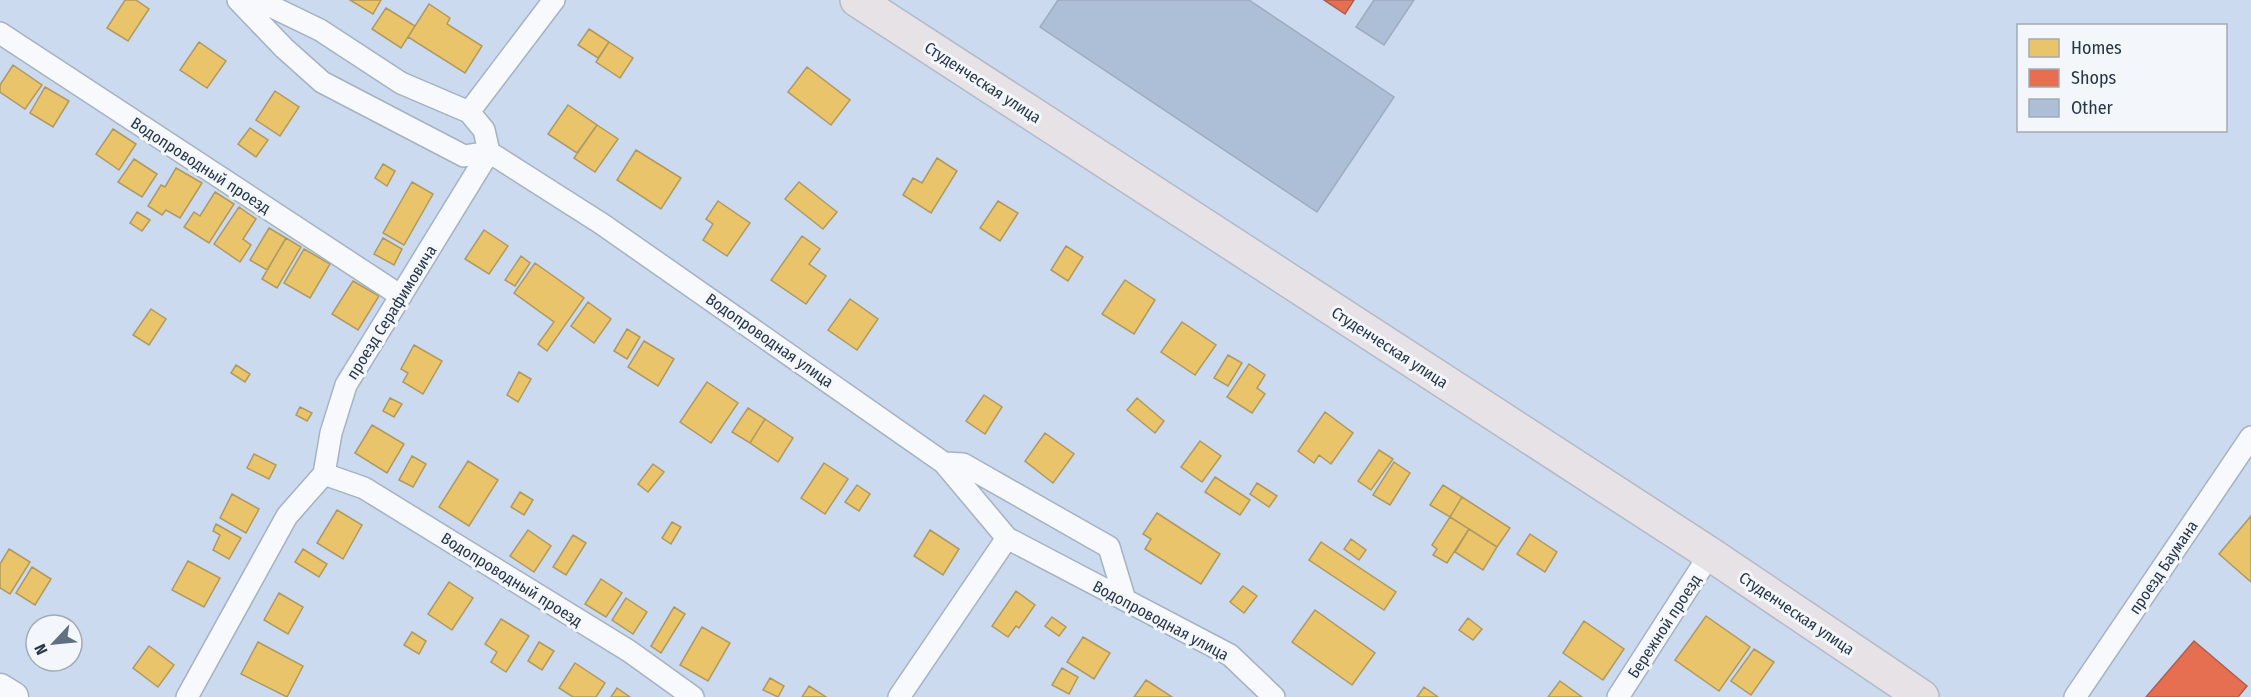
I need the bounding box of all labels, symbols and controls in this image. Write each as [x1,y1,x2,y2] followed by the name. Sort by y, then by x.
[2017,24,2227,132] legend
[2071,37,2122,59] text: Homes
[921,38,1045,127] street label: Студенческая улица
[2071,67,2116,89] text: Shops
[2071,97,2114,119] text: Other
[127,113,274,218] street label: Водопроводный проезд
[342,242,441,383] street label: проезд Серафимовича
[702,289,837,392] street label: Водопроводная улица
[1328,303,1452,392] street label: Студенческая улица
[2125,517,2202,618] street label: проезд Баумана
[438,528,586,631] street label: Водопроводный проезд
[1736,568,1858,659] street label: Студенческая улица
[1624,571,1705,682] street label: Бережной проезд
[1090,577,1232,664] street label: Водопроводная улица
[24,613,84,673] north arrow
[30,641,52,658] text: N

